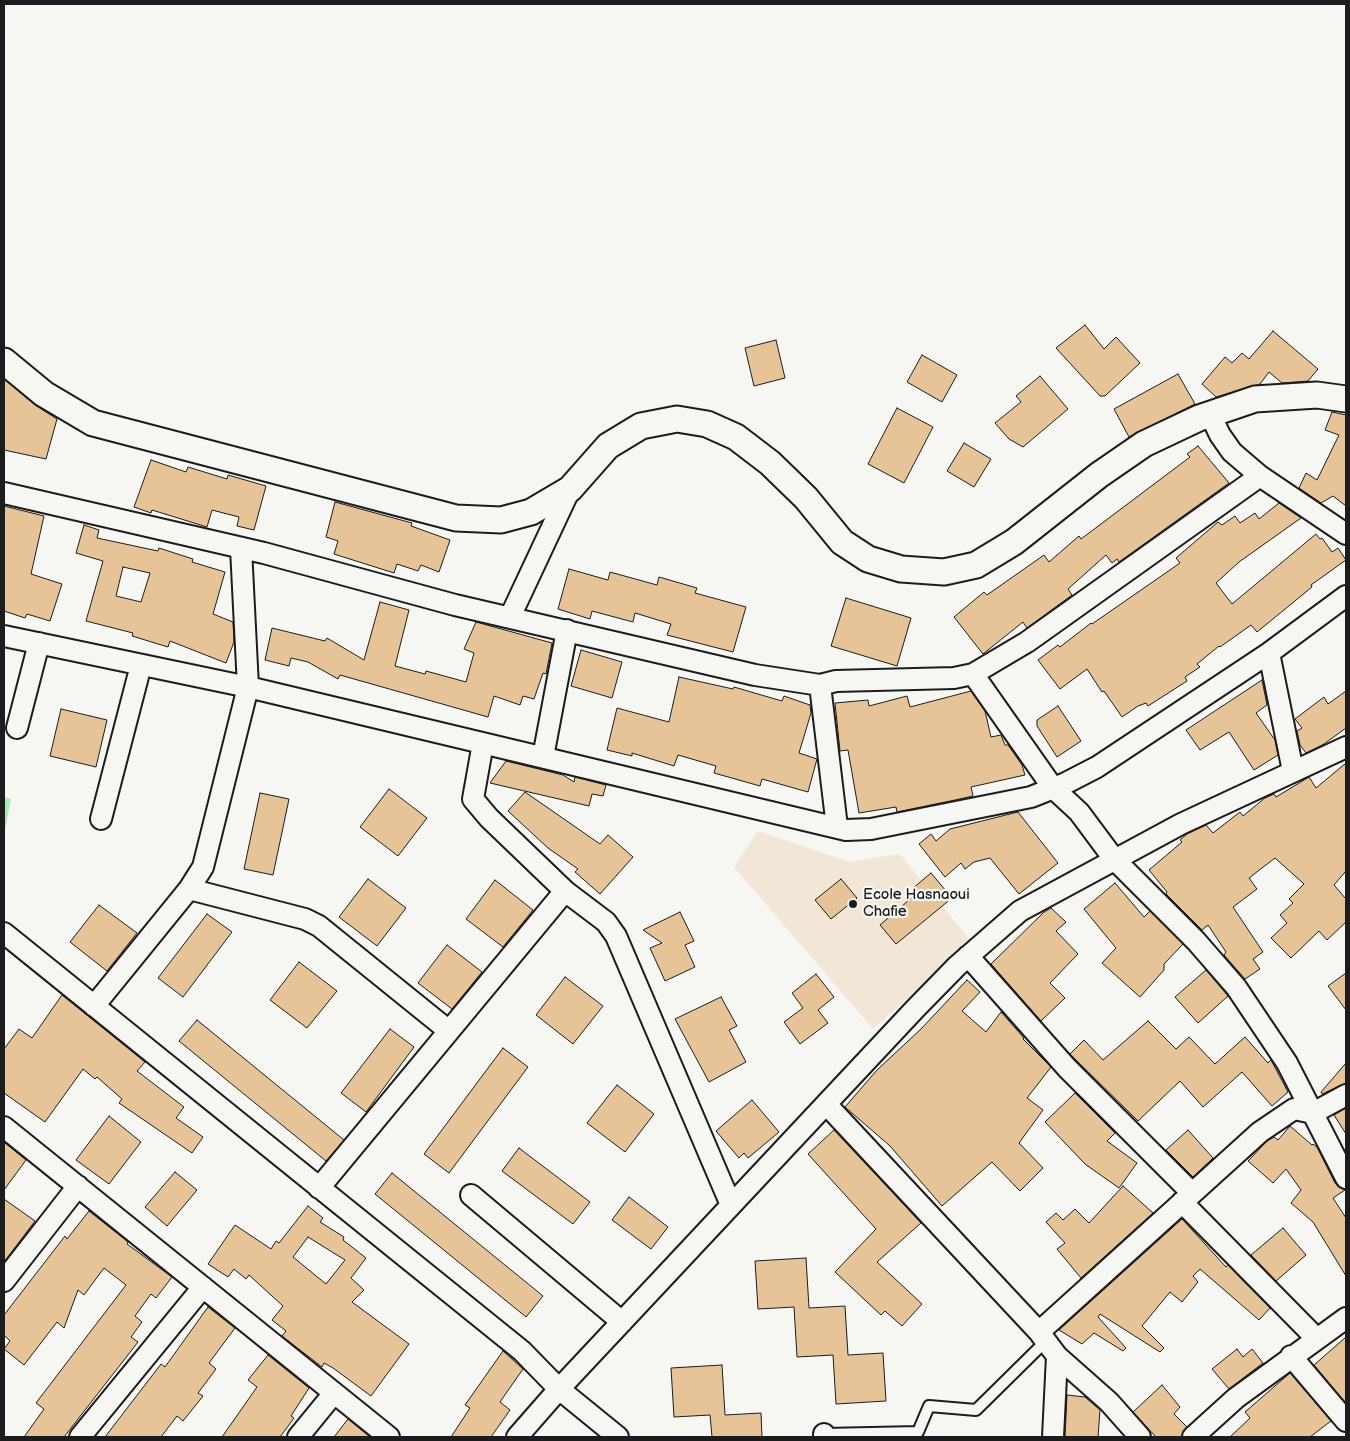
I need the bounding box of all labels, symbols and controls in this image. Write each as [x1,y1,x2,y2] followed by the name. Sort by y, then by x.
[863,886,970,921] place label: Ecole Hasnaoui Chafie
[847,898,859,910] marker: Ecole Hasnaoui Chafie

